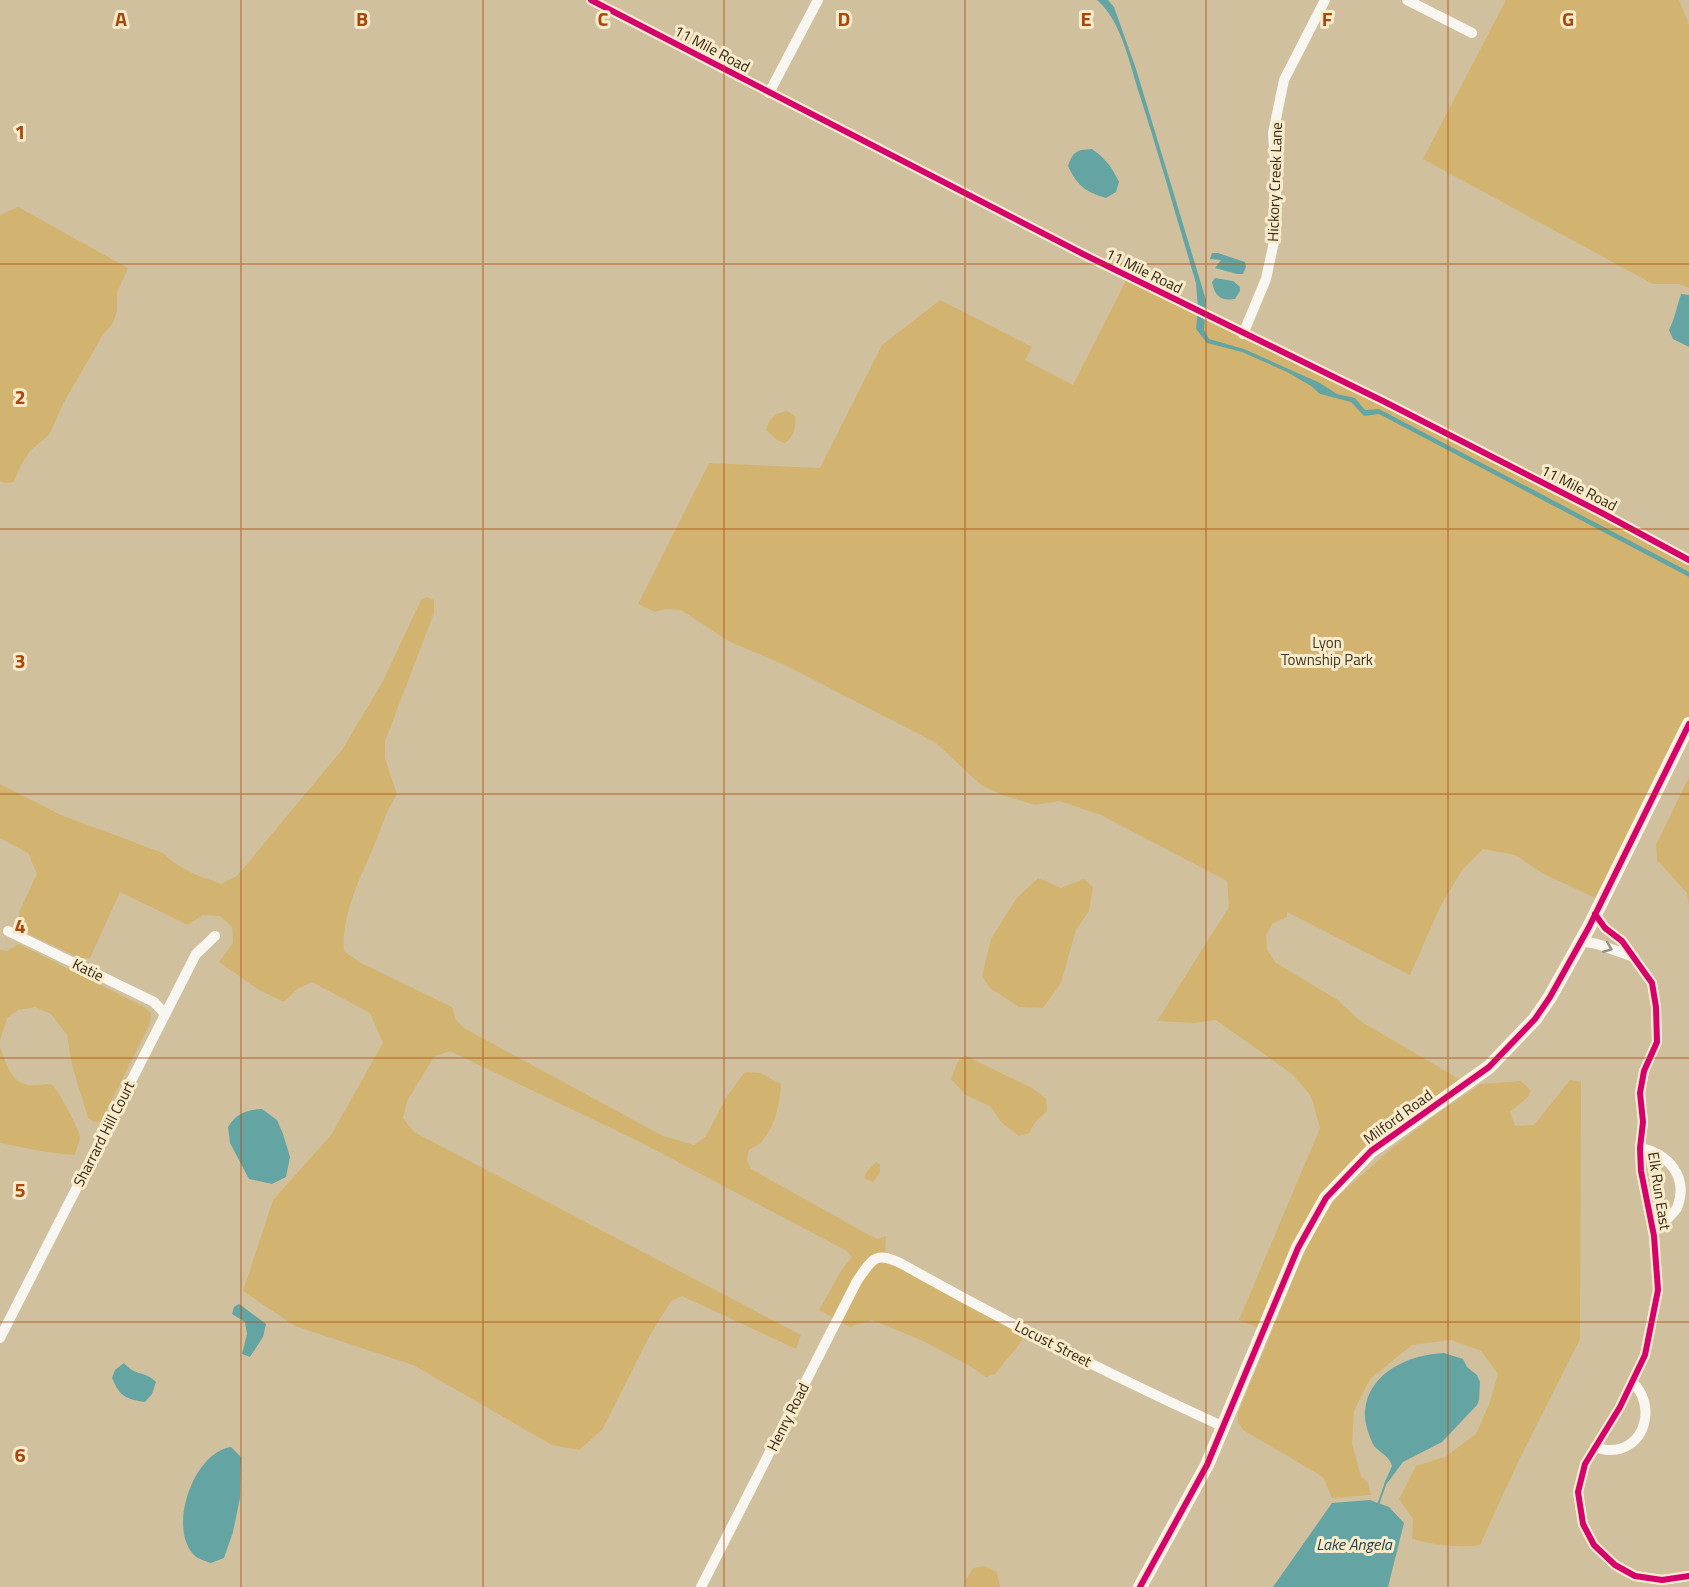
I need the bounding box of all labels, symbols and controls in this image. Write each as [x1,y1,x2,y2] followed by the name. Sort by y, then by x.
[115,3,127,34] text: A
[356,3,368,34] text: B
[598,3,609,34] text: C
[838,3,850,34] text: D
[1080,3,1092,34] text: E
[1322,3,1333,34] text: F
[1562,3,1574,34] text: G
[670,19,754,78] street label: 11 Mile Road
[14,116,26,147] text: 1
[1261,122,1288,242] street label: Hickory Creek Lane
[1102,242,1186,299] street label: 11 Mile Road
[14,381,26,412] text: 2
[1537,459,1621,517] street label: 11 Mile Road
[1281,631,1373,671] park label: Lyon Township Park
[14,645,26,676] text: 3
[14,910,26,941] text: 4
[1602,941,1613,953] one-way arrow
[69,952,108,987] street label: Katie
[67,1076,140,1191] street label: Sharrard Hill Court
[1358,1084,1437,1150] street label: Milford Road
[1642,1150,1677,1232] street label: Elk Run East
[14,1174,26,1205] text: 5
[1011,1314,1096,1373] street label: Locust Street
[761,1379,815,1455] street label: Henry Road
[14,1439,26,1470] text: 6
[1316,1532,1393,1556] water label: Lake Angela

